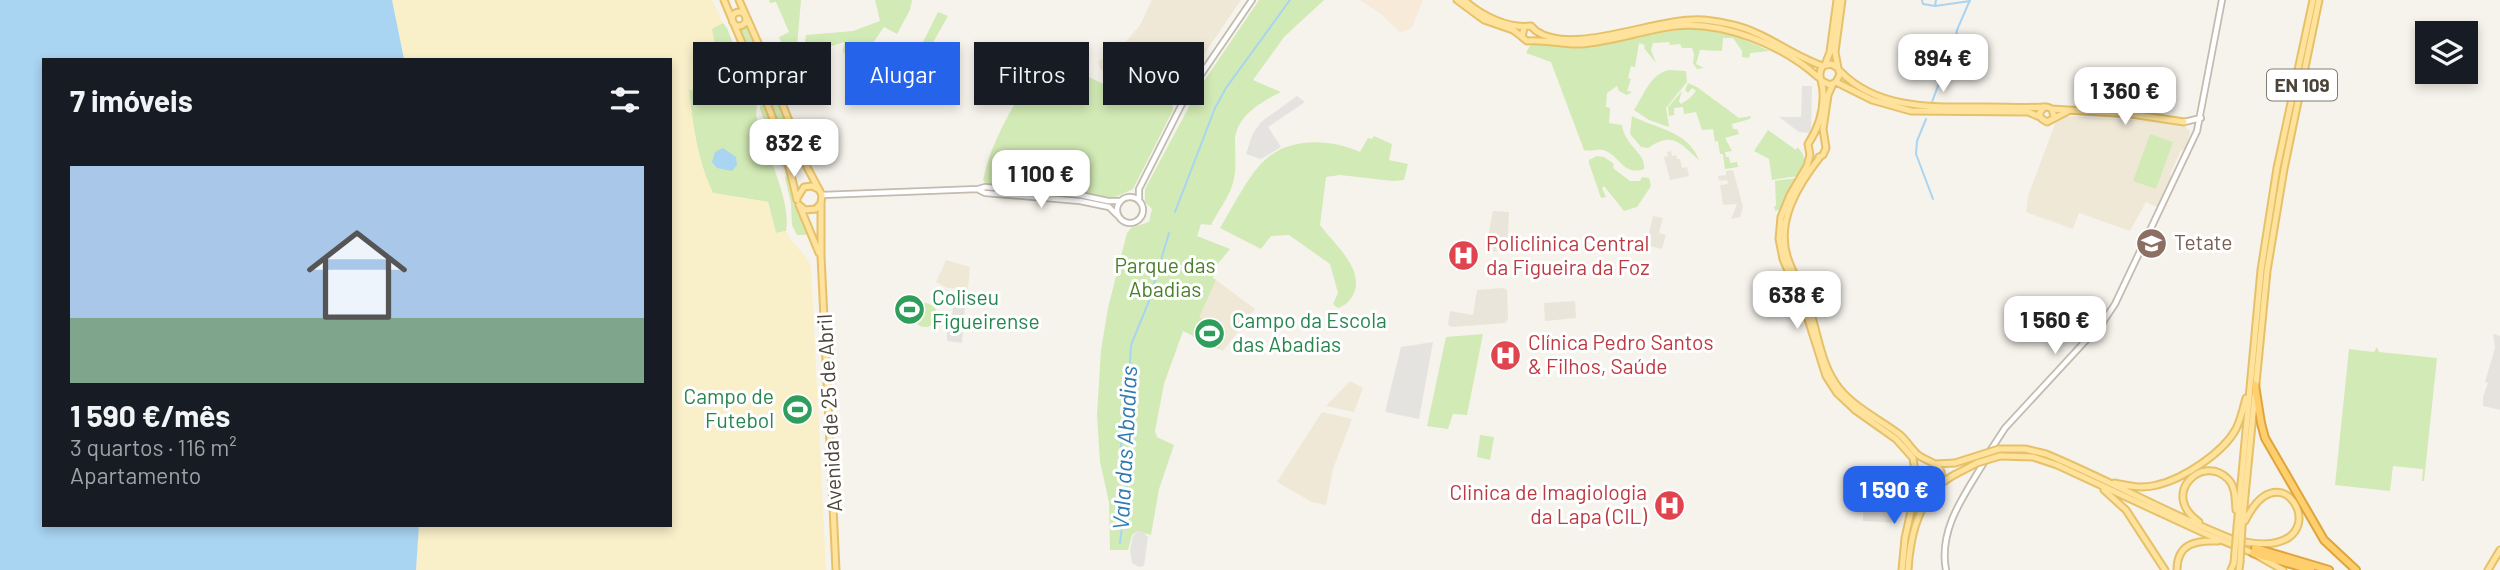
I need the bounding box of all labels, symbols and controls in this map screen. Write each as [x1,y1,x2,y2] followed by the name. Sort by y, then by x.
[2415,21,2478,84] map controls
[2415,21,2478,84] button: layers
[1894,34,1992,94] pin: 894 €
[693,42,831,105] chip: Comprar
[845,42,960,105] chip: Alugar
[974,42,1089,105] chip: Filtros
[1103,42,1204,105] chip: Novo
[1914,43,1972,71] text: 894 €
[2060,68,2190,127] pin: 1 360 €
[2267,69,2337,100] road number: EN 109
[2090,76,2160,104] text: 1 360 €
[606,81,644,119] icon: filters
[70,82,193,118] text: 7 imóveis
[745,120,843,179] pin: 832 €
[766,128,822,156] text: 832 €
[976,150,1106,210] pin: 1 100 €
[1008,159,1074,187] text: 1 100 €
[294,212,420,338] icon: home
[2134,226,2168,260] school or university icon: Tetate
[2174,229,2232,254] place label: Tetate
[1486,230,1650,279] place label: Policlinica Central da Figueira da Foz
[1446,239,1480,273] hospital icon: Policlinica Central da Figueira da Foz
[1114,252,1216,301] park label: Parque das Abadias
[1748,272,1846,331] pin: 638 €
[1769,280,1825,308] text: 638 €
[932,284,1040,333] place label: Coliseu Figueirense
[892,293,926,327] sports icon: Coliseu Figueirense
[1990,296,2120,356] pin: 1 560 €
[2020,305,2090,333] text: 1 560 €
[1232,307,1387,356] place label: Campo da Escola das Abadias
[811,314,846,513] street label: Avenida de 25 de Abril
[1192,316,1226,350] sports icon: Campo da Escola das Abadias
[1528,329,1714,378] place label: Clínica Pedro Santos & Filhos, Saúde
[1488,338,1522,372] hospital icon: Clínica Pedro Santos & Filhos, Saúde
[1106,365,1142,531] water label: Vala das Abadias
[684,383,774,432] place label: Campo de Futebol
[780,392,814,426] sports icon: Campo de Futebol
[70,397,230,433] text: 1 590 €/mês
[70,433,237,461] text: 3 quartos · 116 m²
[70,461,201,489] text: Apartamento
[1829,466,1959,526] pin: 1 590 €
[1859,475,1929,503] text: 1 590 €
[1450,479,1648,528] place label: Clinica de Imagiologia da Lapa (CIL)
[1653,488,1687,522] hospital icon: Clinica de Imagiologia da Lapa (CIL)

